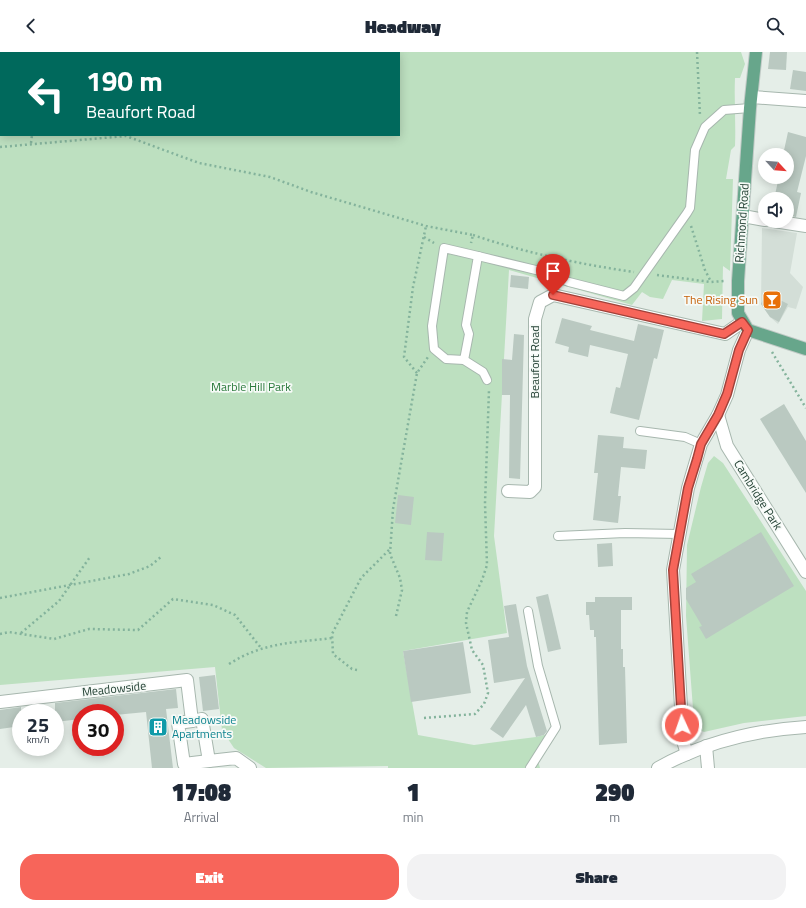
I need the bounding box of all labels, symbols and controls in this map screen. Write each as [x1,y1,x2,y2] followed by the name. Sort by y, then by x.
[365,13,441,40] text: Headway
[20,15,42,37] icon: back
[764,15,786,37] icon: search
[86,59,163,102] text: 190 m
[20,68,72,120] icon: left
[86,98,196,125] text: Beaufort Road
[758,148,794,184] north arrow
[758,148,794,228] map controls
[729,183,754,263] street label: Richmond Road
[758,192,794,228] button: sound
[536,254,570,295] pin
[542,260,564,282] icon: arrive
[761,289,783,311] bar icon: The Rising Sun
[684,290,758,309] place label: The Rising Sun
[525,325,544,399] street label: Beaufort Road
[211,377,291,396] park label: Marble Hill Park
[729,456,788,534] street label: Cambridge Park
[81,676,147,701] street label: Meadowside
[72,704,124,756] speed limit sign: 30
[661,704,703,746] position arrow
[27,709,49,740] text: 25
[172,710,236,743] place label: Meadowside Apartments
[147,716,169,738] building icon: Meadowside Apartments
[27,732,49,747] text: km/h
[171,774,231,810] text: 17:08
[406,774,420,810] text: 1
[595,774,634,810] text: 290
[184,807,219,827] text: Arrival
[403,807,423,827] text: min
[609,807,620,827] text: m
[20,854,399,900] button: Exit
[407,854,786,900] button: Share

